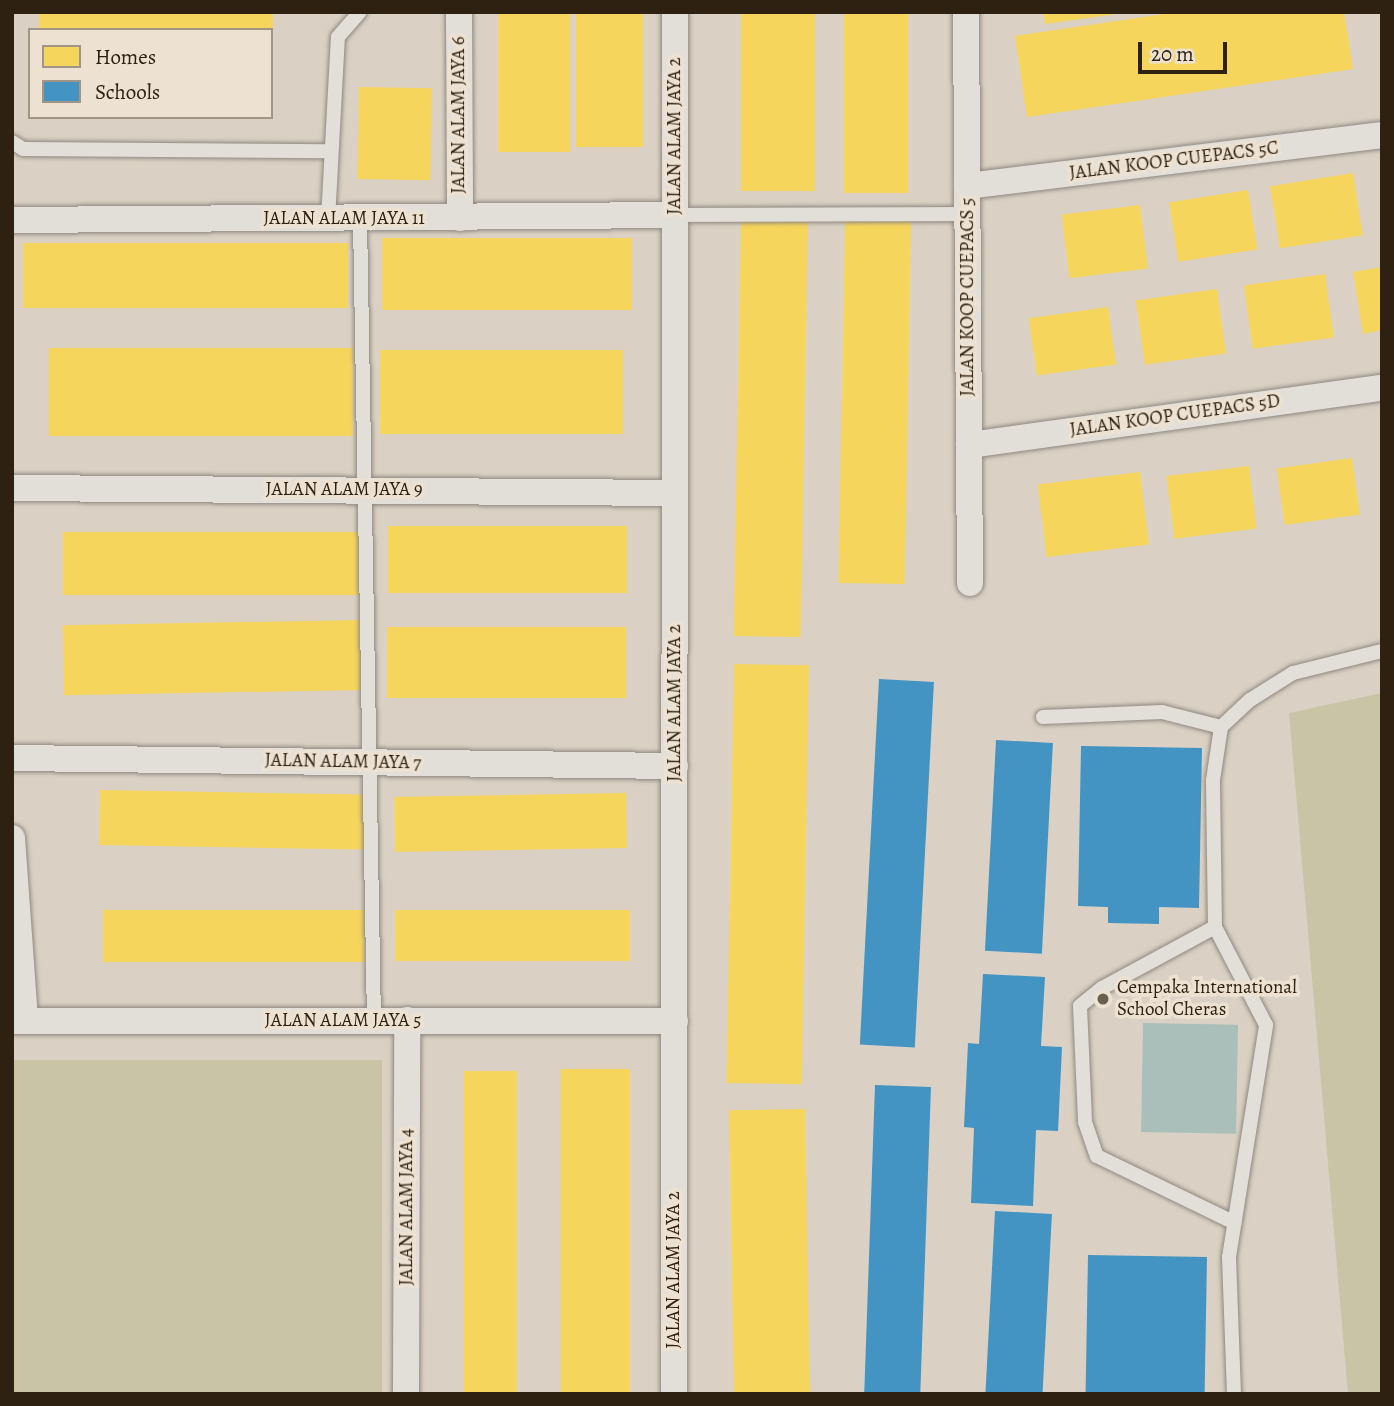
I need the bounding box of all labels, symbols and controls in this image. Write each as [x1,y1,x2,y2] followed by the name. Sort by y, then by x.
[28,28,273,119] legend
[1142,28,1231,72] scale bar
[448,36,470,194] street label: JALAN ALAM JAYA 6
[1151,40,1194,68] text: 20 m
[95,43,156,71] text: Homes
[664,57,686,215] street label: JALAN ALAM JAYA 2
[95,78,160,106] text: Schools
[1068,137,1280,185] street label: JALAN KOOP CUEPACS 5C
[957,198,979,396] street label: JALAN KOOP CUEPACS 5
[263,208,425,230] street label: JALAN ALAM JAYA 11
[1068,390,1282,442] street label: JALAN KOOP CUEPACS 5D
[265,479,423,501] street label: JALAN ALAM JAYA 9
[664,624,686,782] street label: JALAN ALAM JAYA 2
[265,749,421,775] street label: JALAN ALAM JAYA 7
[1117,977,1297,1021] place label: Cempaka International School Cheras
[1095,991,1111,1007] marker: Cempaka International School Cheras
[265,1010,421,1032] street label: JALAN ALAM JAYA 5
[396,1128,418,1286] street label: JALAN ALAM JAYA 4
[663,1191,685,1349] street label: JALAN ALAM JAYA 2

